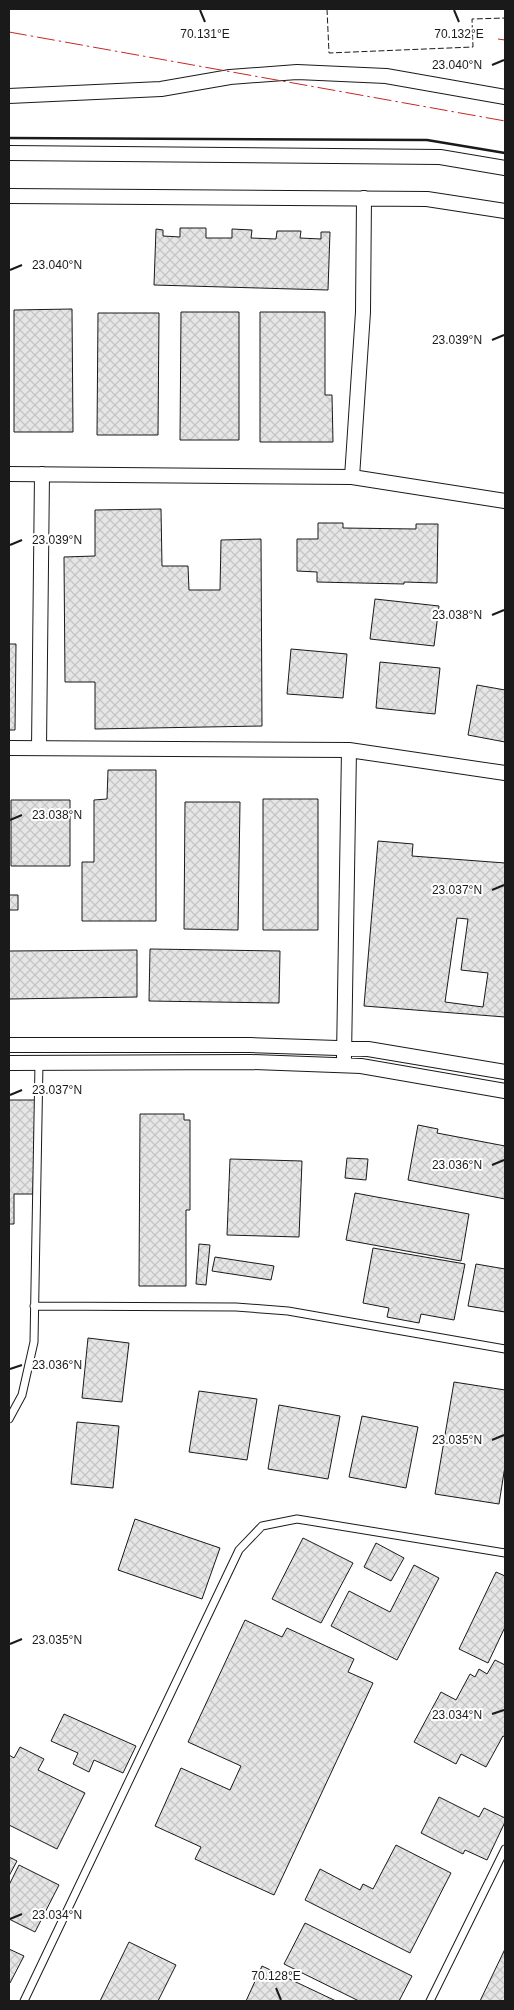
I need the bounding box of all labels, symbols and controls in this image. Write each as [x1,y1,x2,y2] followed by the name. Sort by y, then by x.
[180,27,230,41] text: 70.131°E
[434,27,484,41] text: 70.132°E
[432,58,482,72] text: 23.040°N
[32,258,82,272] text: 23.040°N
[432,333,482,347] text: 23.039°N
[32,533,82,547] text: 23.039°N
[432,608,482,622] text: 23.038°N
[32,808,82,822] text: 23.038°N
[432,883,482,897] text: 23.037°N
[32,1083,82,1097] text: 23.037°N
[432,1158,482,1172] text: 23.036°N
[32,1358,82,1372] text: 23.036°N
[432,1433,482,1447] text: 23.035°N
[32,1633,82,1647] text: 23.035°N
[432,1708,482,1722] text: 23.034°N
[32,1908,82,1922] text: 23.034°N
[251,1969,301,1983] text: 70.128°E

